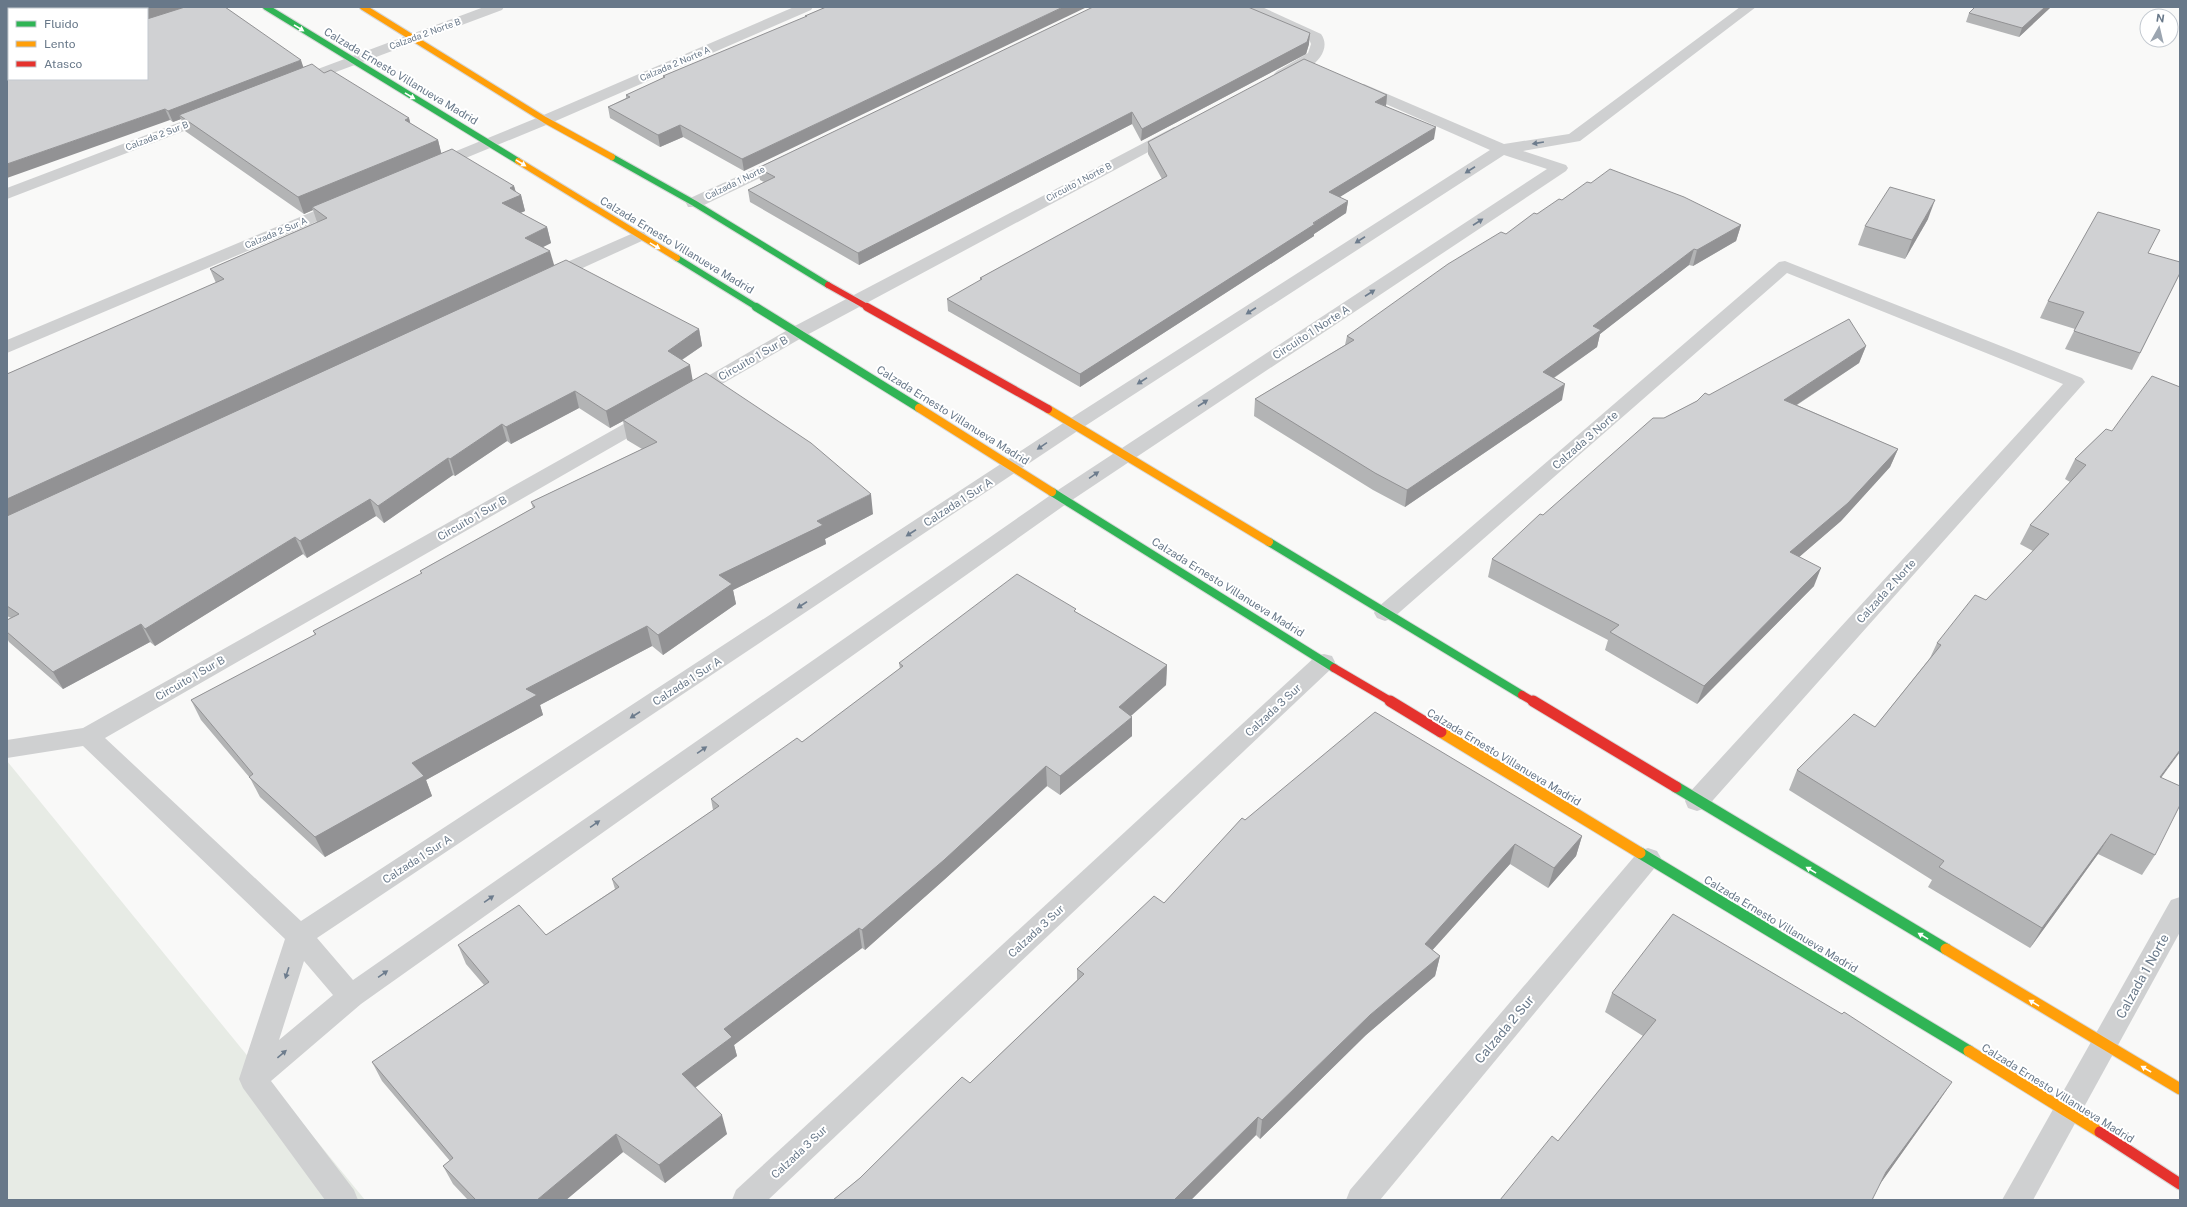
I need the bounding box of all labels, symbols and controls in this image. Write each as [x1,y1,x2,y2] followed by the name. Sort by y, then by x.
[8,8,148,80] legend
[2139,8,2179,48] north arrow
[2155,12,2165,25] text: N
[388,16,462,52] street label: Calzada 2 Norte B
[44,17,79,31] text: Fluido
[293,24,305,31] one-way arrow
[322,25,480,127] street label: Calzada Ernesto Villanueva Madrid
[44,37,76,51] text: Lento
[638,43,712,83] street label: Calzada 2 Norte A
[44,57,83,71] text: Atasco
[404,92,416,99] one-way arrow
[124,119,190,153] street label: Calzada 2 Sur B
[1532,140,1544,146] one-way arrow
[515,160,527,167] one-way arrow
[1044,160,1113,203] street label: Circuito 1 Norte B
[703,163,767,202] street label: Calzada 1 Norte
[1464,166,1475,174] one-way arrow
[598,194,756,296] street label: Calzada Ernesto Villanueva Madrid
[243,214,309,251] street label: Calzada 2 Sur A
[1473,218,1483,226] one-way arrow
[1354,237,1366,244] one-way arrow
[650,242,660,250] one-way arrow
[1364,290,1375,297] one-way arrow
[1270,303,1352,361] street label: Circuito 1 Norte A
[1246,307,1256,315] one-way arrow
[716,333,790,383] street label: Circuito 1 Sur B
[875,363,1031,467] street label: Calzada Ernesto Villanueva Madrid
[1136,377,1147,385] one-way arrow
[1197,400,1208,407] one-way arrow
[1550,408,1620,472] street label: Calzada 3 Norte
[1037,442,1048,450] one-way arrow
[1089,471,1100,479] one-way arrow
[921,475,995,529] street label: Calzada 1 Sur A
[435,493,509,543] street label: Circuito 1 Sur B
[905,530,917,537] one-way arrow
[1150,535,1306,639] street label: Calzada Ernesto Villanueva Madrid
[1854,557,1918,625] street label: Calzada 2 Norte
[797,601,807,609] one-way arrow
[153,653,227,703] street label: Circuito 1 Sur B
[650,654,724,708] street label: Calzada 1 Sur A
[1243,681,1303,739] street label: Calzada 3 Sur
[1425,706,1583,808] street label: Calzada Ernesto Villanueva Madrid
[630,711,640,719] one-way arrow
[697,746,707,754] one-way arrow
[590,820,601,828] one-way arrow
[380,832,454,886] street label: Calzada 1 Sur A
[1805,866,1817,873] one-way arrow
[1702,873,1860,975] street label: Calzada Ernesto Villanueva Madrid
[484,895,494,903] one-way arrow
[1006,902,1066,960] street label: Calzada 3 Sur
[2113,931,2172,1021] street label: Calzada 1 Norte
[1917,933,1929,940] one-way arrow
[284,967,290,979] one-way arrow
[377,970,388,978] one-way arrow
[1472,992,1537,1066] street label: Calzada 2 Sur
[2028,1000,2040,1007] one-way arrow
[1980,1041,2136,1145] street label: Calzada Ernesto Villanueva Madrid
[277,1049,288,1058] one-way arrow
[2140,1066,2152,1073] one-way arrow
[769,1123,829,1181] street label: Calzada 3 Sur

